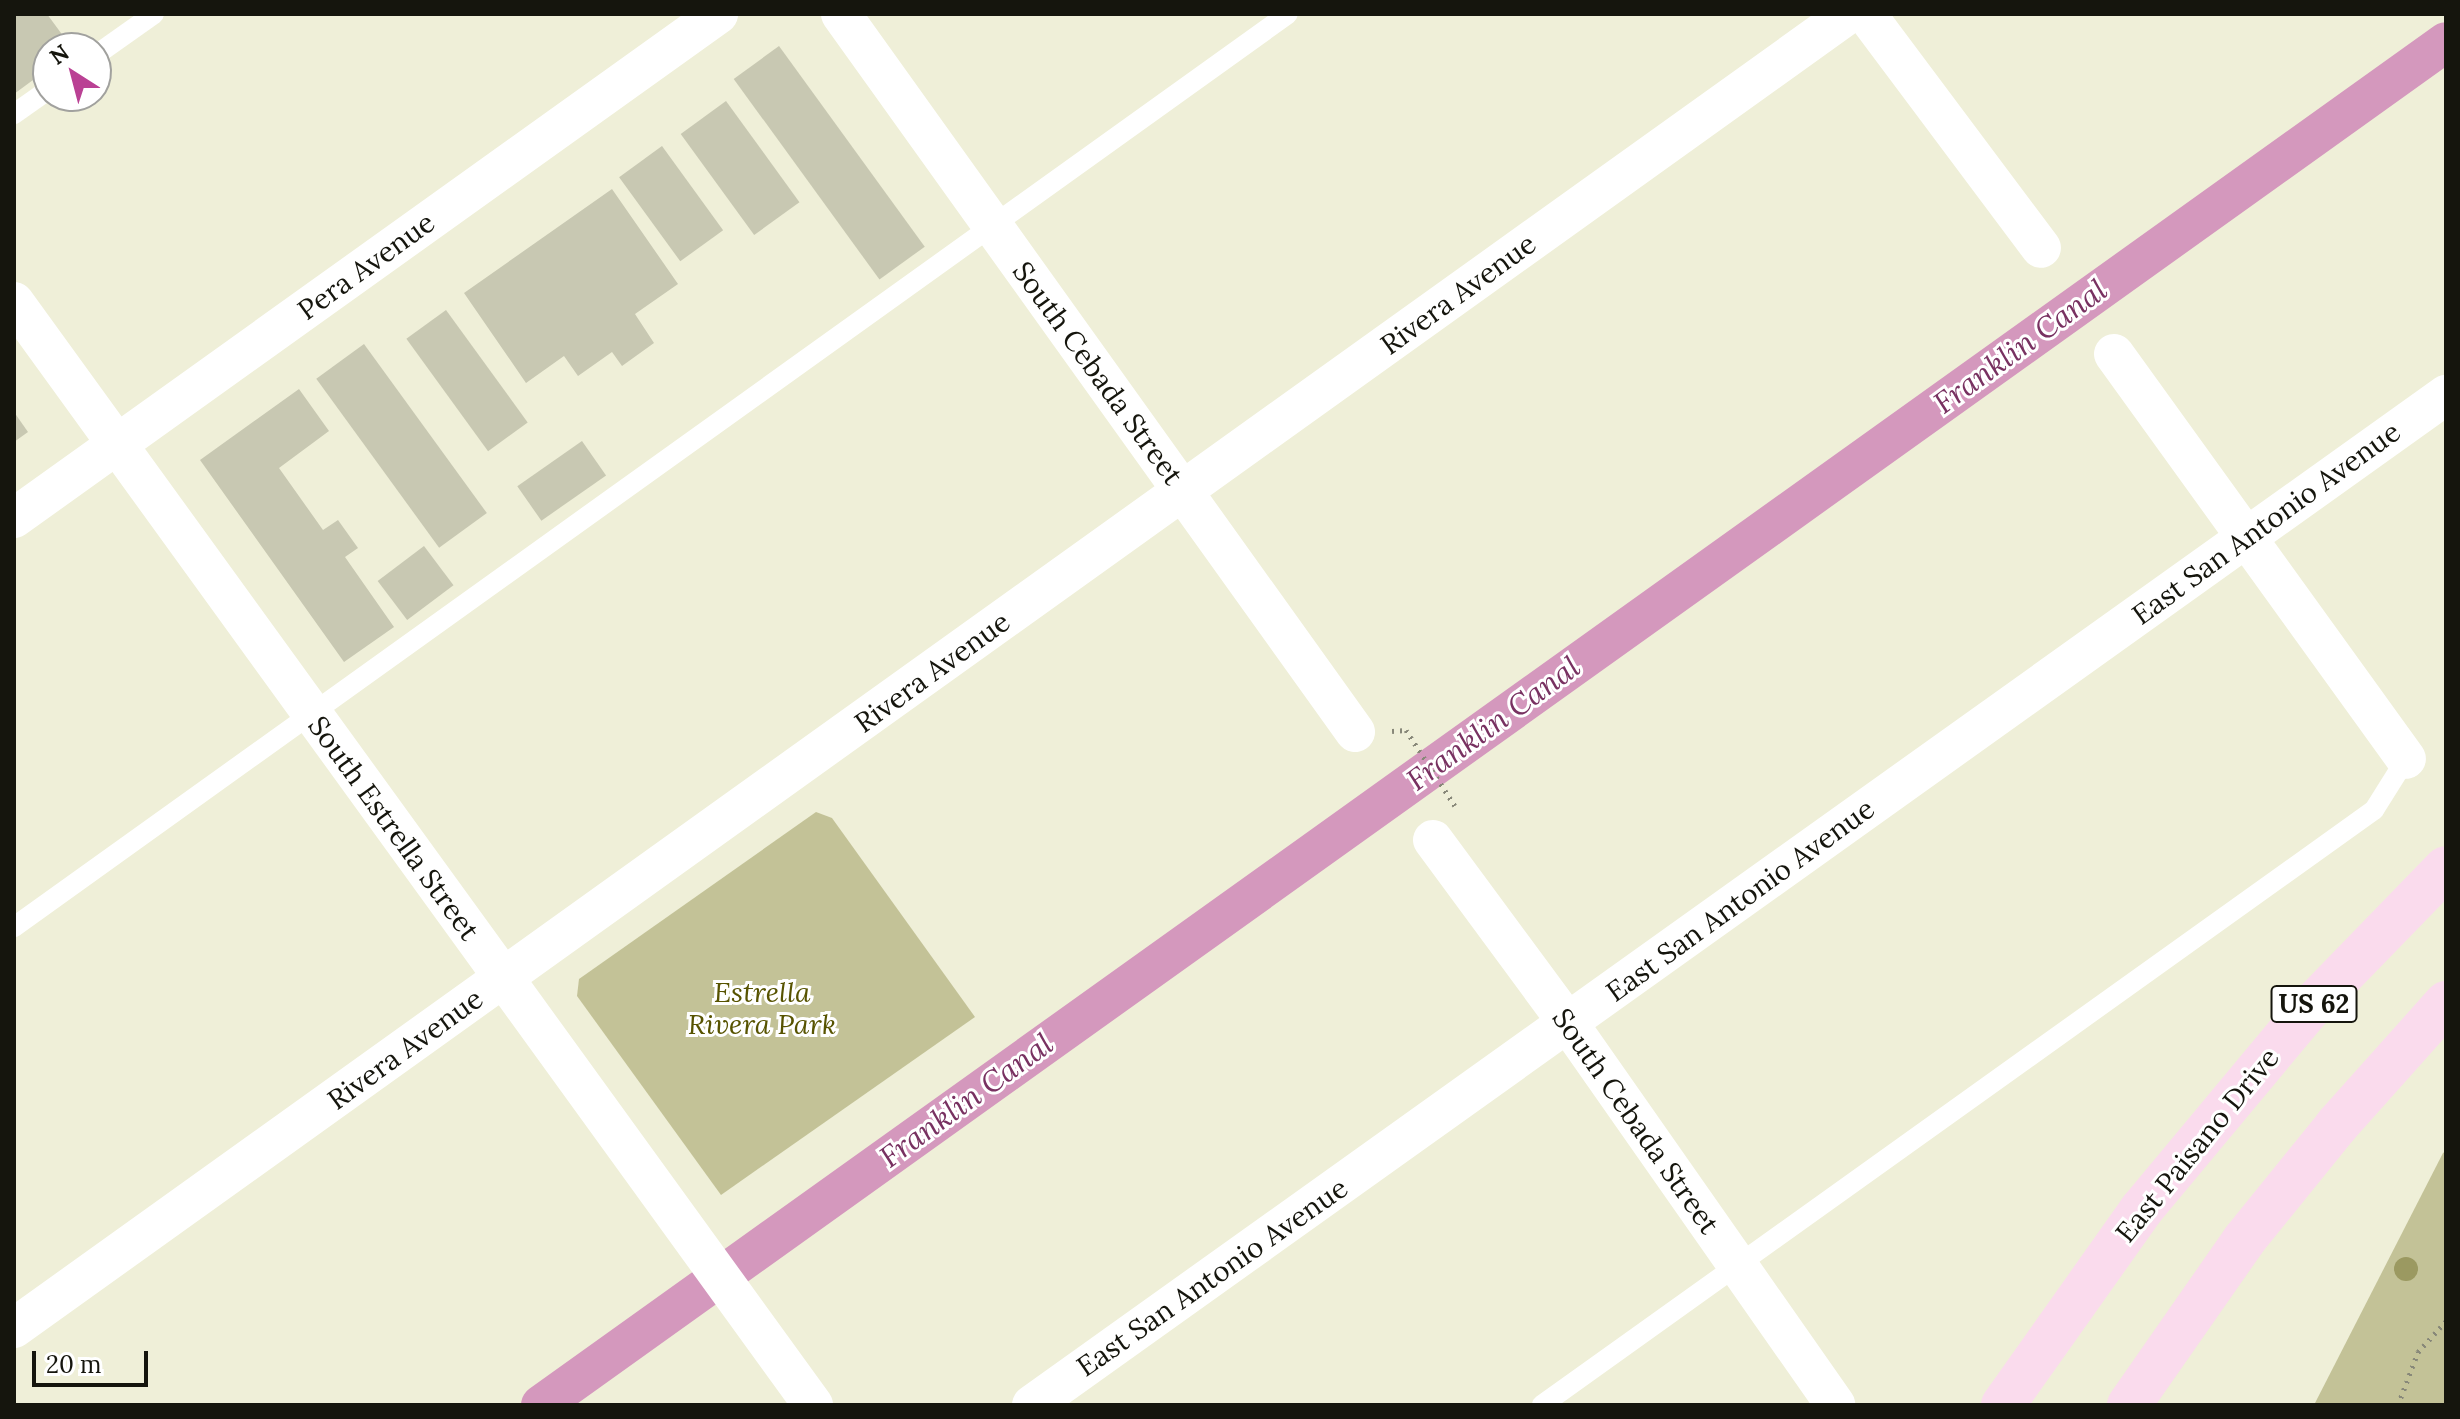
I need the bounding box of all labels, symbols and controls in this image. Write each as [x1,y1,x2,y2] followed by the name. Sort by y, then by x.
[32,32,112,112] north arrow
[44,38,74,71] text: N
[291,205,441,327] street label: Pera Avenue
[1374,227,1542,361] street label: Rivera Avenue
[1006,255,1190,491] street label: South Cebada Street
[1927,271,2113,421] water label: Franklin Canal
[2126,415,2406,631] street label: East San Antonio Avenue
[848,605,1016,739] street label: Rivera Avenue
[1400,648,1586,798] water label: Franklin Canal
[301,709,487,947] street label: South Estrella Street
[1600,792,1880,1008] street label: East San Antonio Avenue
[688,975,836,1041] park label: Estrella Rivera Park
[321,982,489,1116] street label: Rivera Avenue
[2270,982,2358,1026] road number: US 62
[1546,1002,1726,1240] street label: South Cebada Street
[873,1025,1059,1175] water label: Franklin Canal
[2108,1041,2286,1249] street label: East Paisano Drive
[1070,1171,1354,1383] street label: East San Antonio Avenue
[36,1335,152,1385] scale bar
[46,1349,102,1380] text: 20 m

